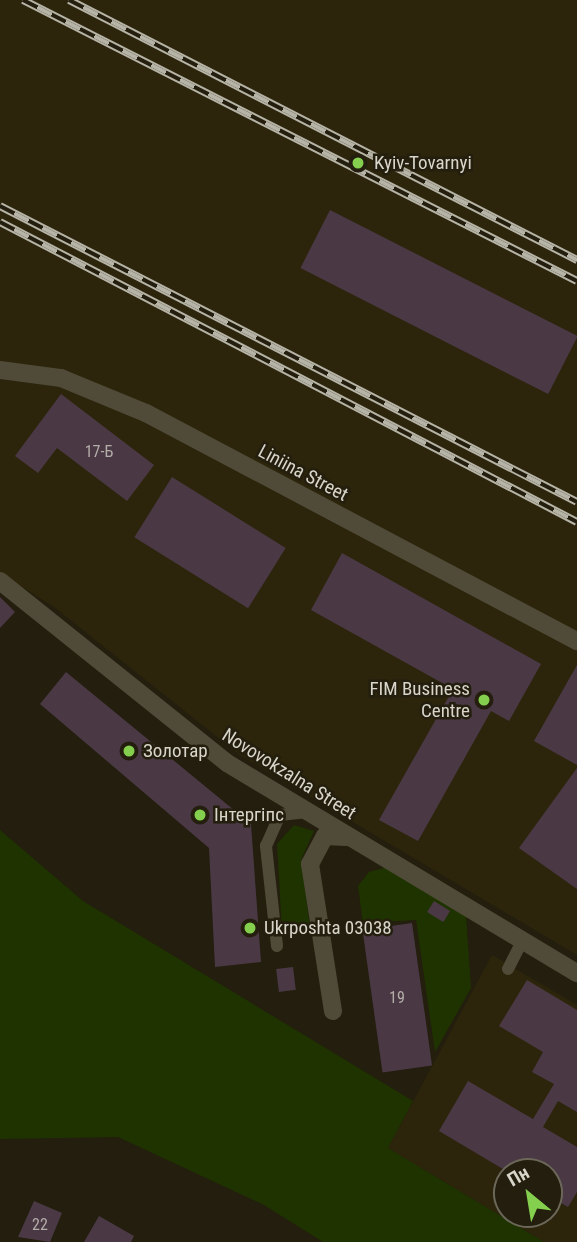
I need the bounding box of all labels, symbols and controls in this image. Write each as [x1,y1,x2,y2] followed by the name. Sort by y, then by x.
[374,152,472,174] place label: Kyiv-Tovarnyi
[348,153,368,173] marker: Kyiv-Tovarnyi
[254,440,352,506] street label: Liniina Street
[85,442,113,462] house number: 17-Б
[369,678,470,722] place label: FIM Business Centre
[476,692,492,708] marker: FIM Business Centre
[218,724,360,824] street label: Novovokzalna Street
[143,740,208,762] place label: Золотар
[121,743,137,759] marker: Золотар
[214,804,284,826] place label: Інтергіпс
[192,807,208,823] marker: Інтергіпс
[264,917,392,939] place label: Ukrposhta 03038
[242,920,258,936] marker: Ukrposhta 03038
[389,988,405,1008] house number: 19
[493,1158,563,1228] north arrow
[503,1161,533,1191] text: Пн
[32,1215,48,1235] house number: 22

